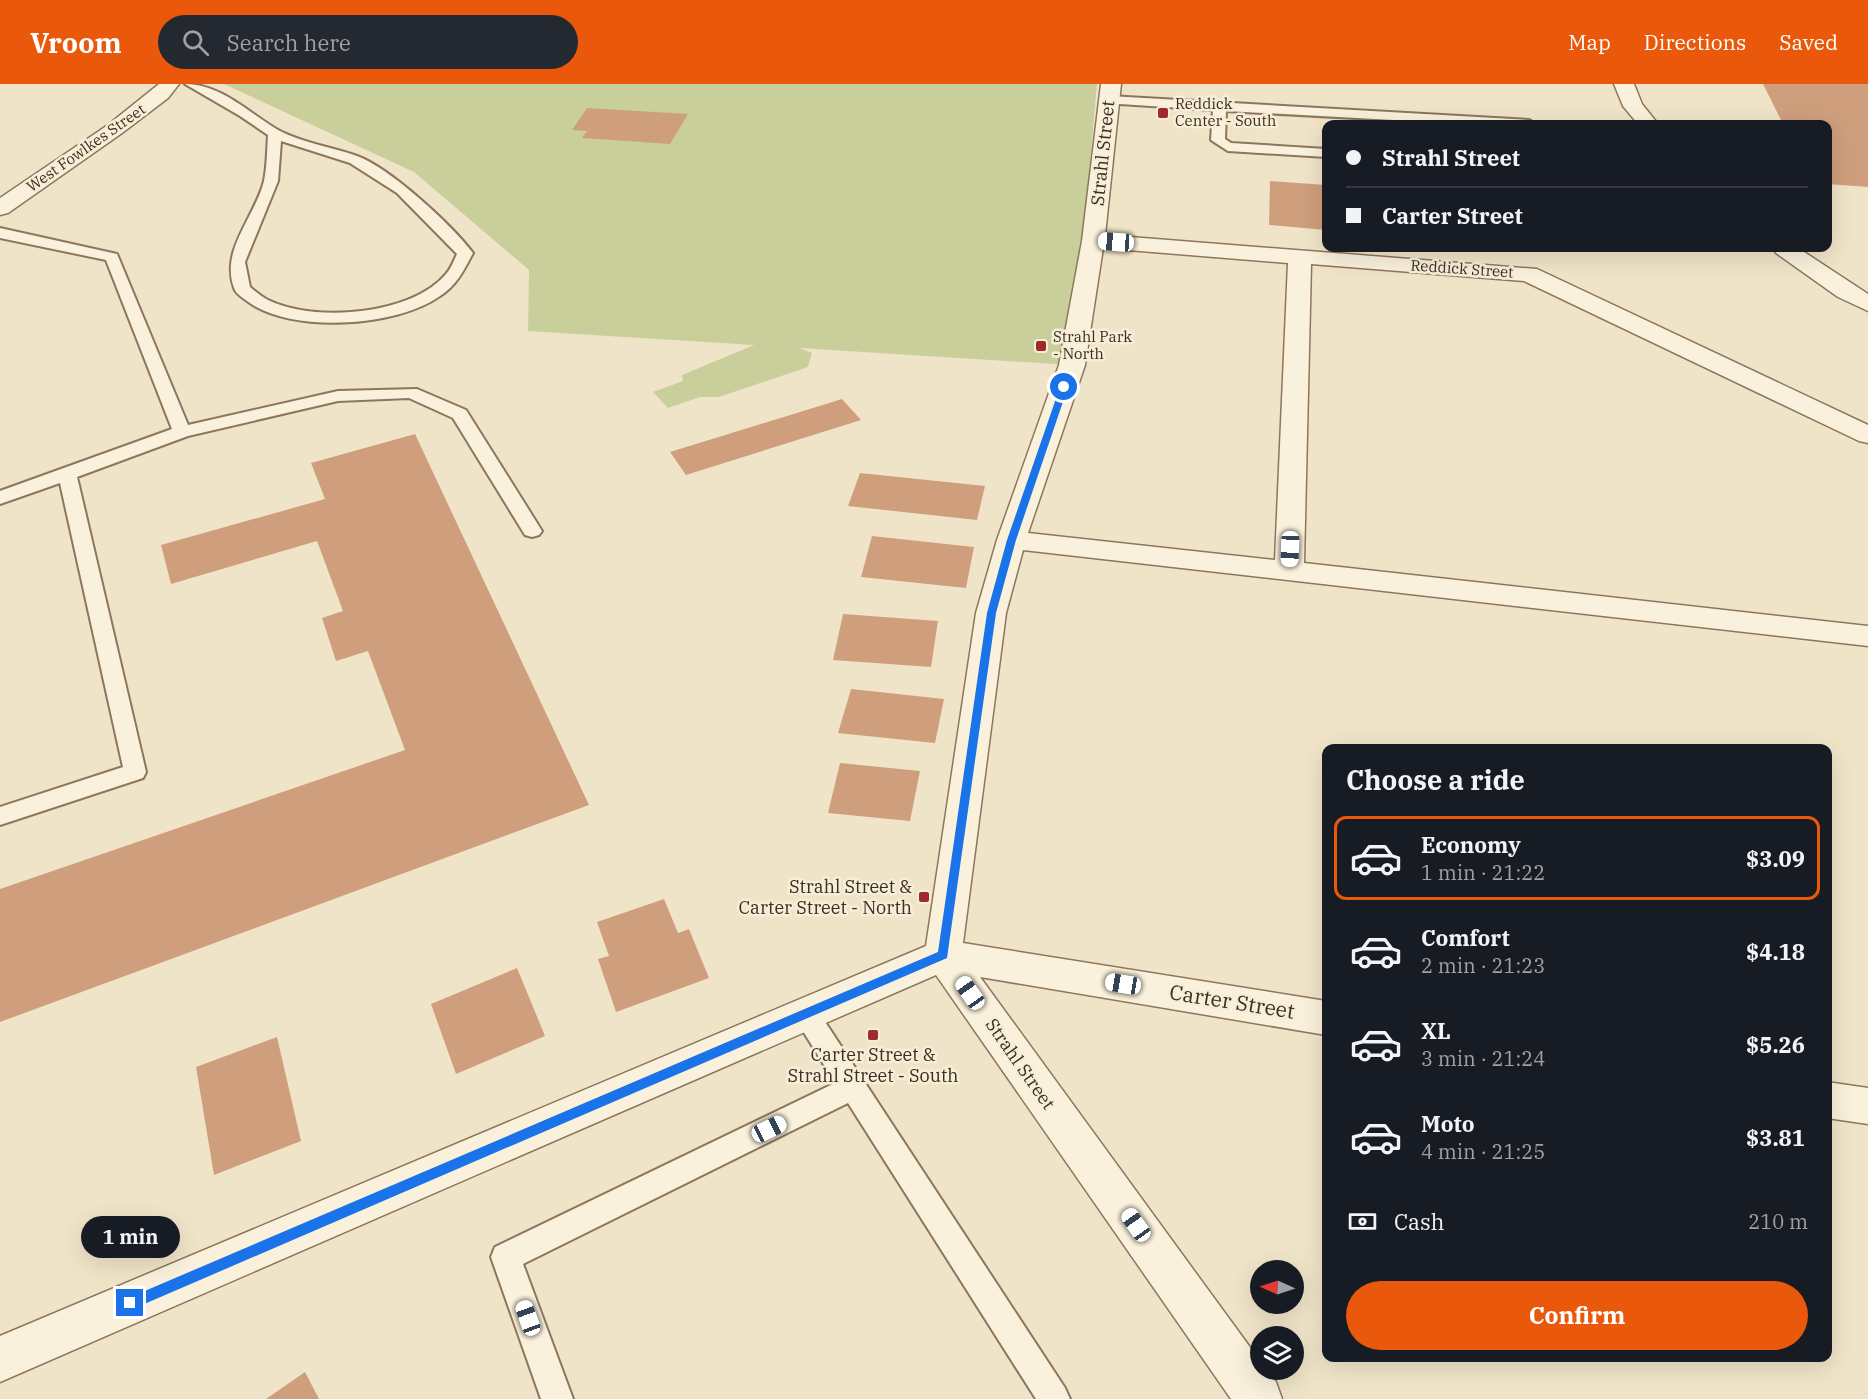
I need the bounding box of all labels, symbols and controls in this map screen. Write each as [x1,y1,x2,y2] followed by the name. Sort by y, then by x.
[158,15,578,69] search box
[30,24,122,61] text: Vroom
[179,26,212,59] icon: search
[227,28,351,57] text: Search here
[1568,28,1611,56] text: Map
[1644,28,1746,56] text: Directions
[1779,28,1838,56] text: Saved
[1175,94,1276,130] place label: Reddick Center - South
[23,99,149,196] street label: West Fowlkes Street
[1086,99,1119,207] street label: Strahl Street
[1156,106,1170,120] marker: Reddick Center - South
[1382,143,1520,172] text: Strahl Street
[1382,201,1523,230] text: Carter Street
[1097,232,1135,252] car
[1410,255,1514,282] street label: Reddick Street
[1053,327,1132,363] place label: Strahl Park - North
[1034,339,1048,353] marker: Strahl Park - North
[1050,373,1077,400] route start
[1280,531,1300,567] car
[1346,762,1525,797] text: Choose a ride
[1421,830,1521,859] text: Economy
[1349,831,1403,885] icon: car
[1746,844,1805,873] text: $3.09
[1421,859,1545,886] text: 1 min · 21:22
[739,875,912,919] place label: Strahl Street & Carter Street - North
[917,890,931,904] marker: Strahl Street & Carter Street - North
[1421,923,1510,952] text: Comfort
[1349,924,1403,978] icon: car
[1746,937,1805,966] text: $4.18
[1421,952,1545,979] text: 2 min · 21:23
[1104,972,1142,996] car
[952,973,988,1013] car
[1168,977,1297,1025] street label: Carter Street
[981,1014,1060,1114] street label: Strahl Street
[1421,1016,1451,1045] text: XL
[1349,1017,1403,1071] icon: car
[866,1028,880,1042] marker: Carter Street & Strahl Street - South
[1746,1030,1805,1059] text: $5.26
[788,1043,959,1087] place label: Carter Street & Strahl Street - South
[1421,1045,1545,1072] text: 3 min · 21:24
[1421,1109,1475,1138] text: Moto
[1349,1110,1403,1164] icon: car
[749,1113,789,1145] car
[1746,1123,1805,1152] text: $3.81
[1421,1138,1545,1165] text: 4 min · 21:25
[1118,1205,1154,1245] car
[1346,1205,1379,1238] icon: cash
[1394,1207,1445,1236] text: Cash
[1748,1208,1808,1235] text: 210 m
[80,1216,180,1258] callout: 1 min
[103,1223,159,1250] text: 1 min
[1250,1260,1304,1314] north arrow
[1250,1260,1304,1380] map controls
[1346,1281,1808,1350] button: Confirm
[116,1289,143,1316] route end
[513,1298,543,1338] car
[1250,1326,1304,1380] button: layers

